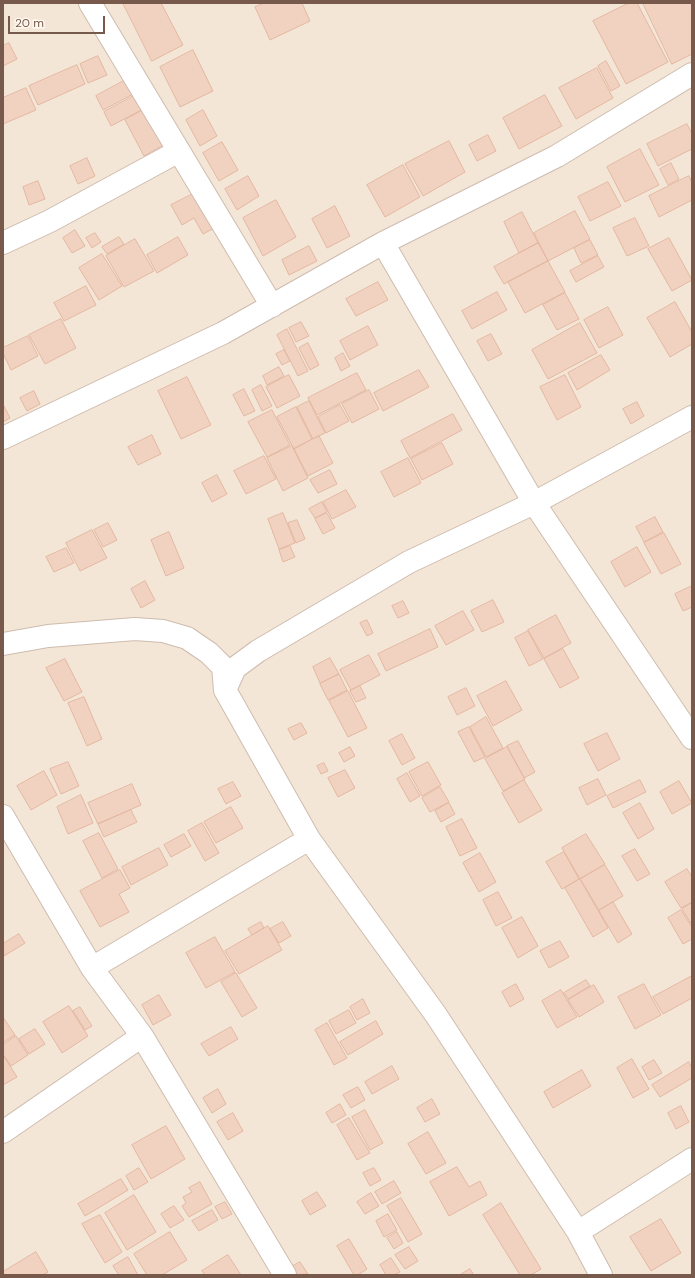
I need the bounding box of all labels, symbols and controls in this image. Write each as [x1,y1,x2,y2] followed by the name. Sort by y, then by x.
[10,8,107,34] scale bar
[15,15,44,31] text: 20 m

